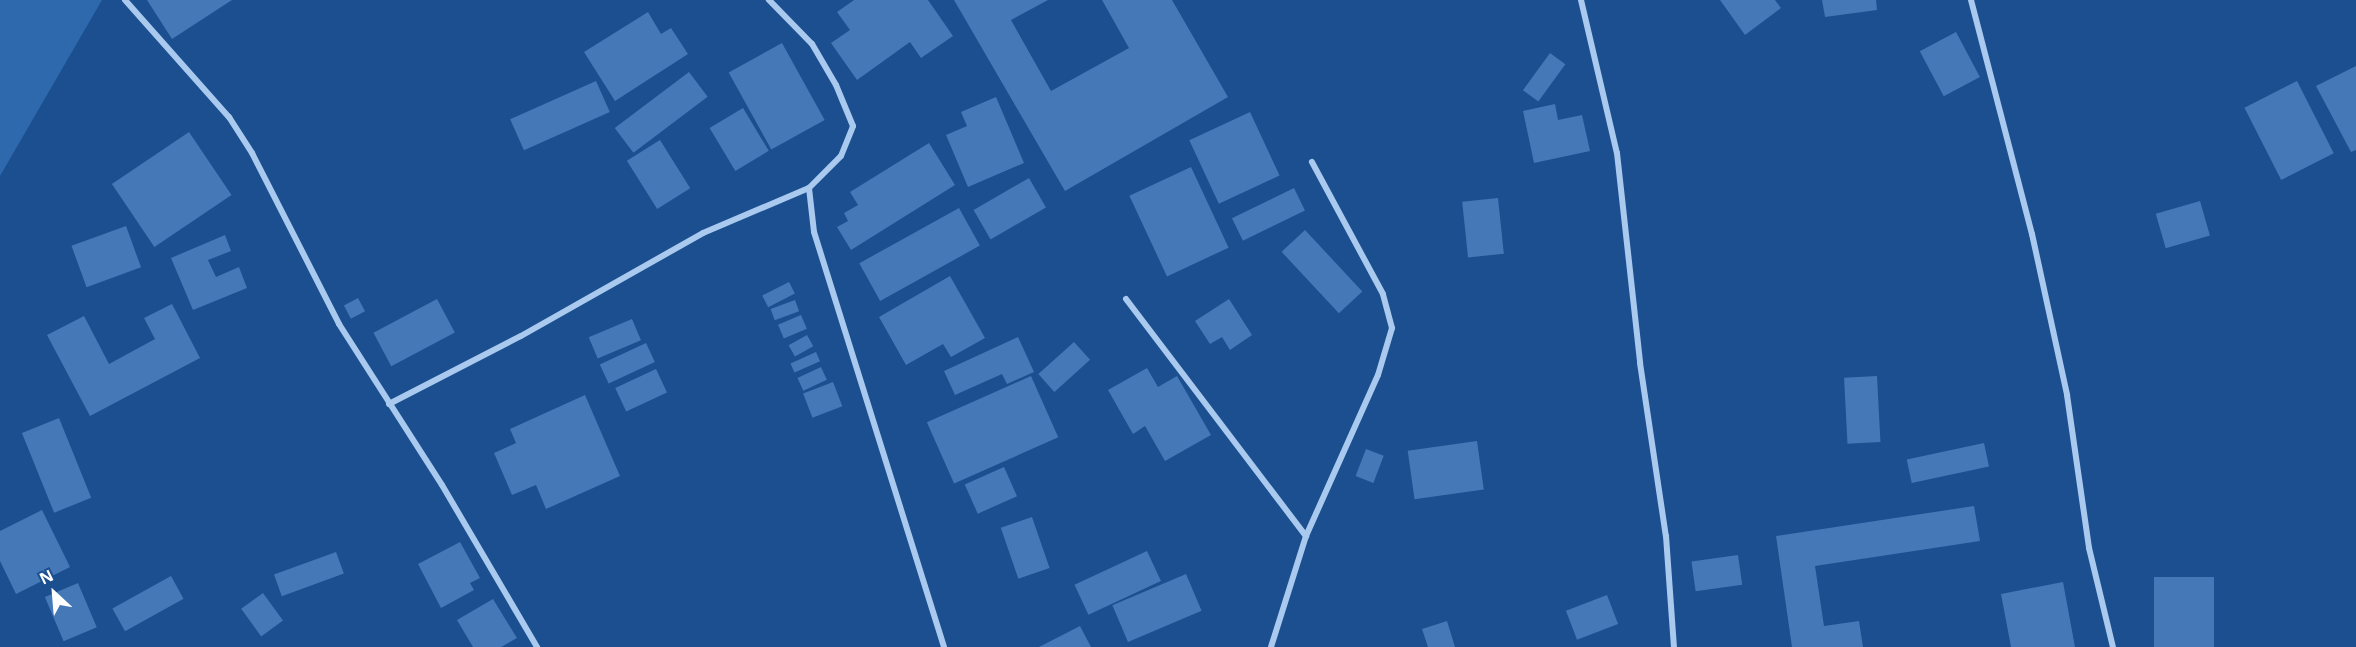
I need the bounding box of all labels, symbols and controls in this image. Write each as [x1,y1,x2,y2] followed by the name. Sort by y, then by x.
[24,563,84,623] north arrow
[35,564,57,590] text: N

